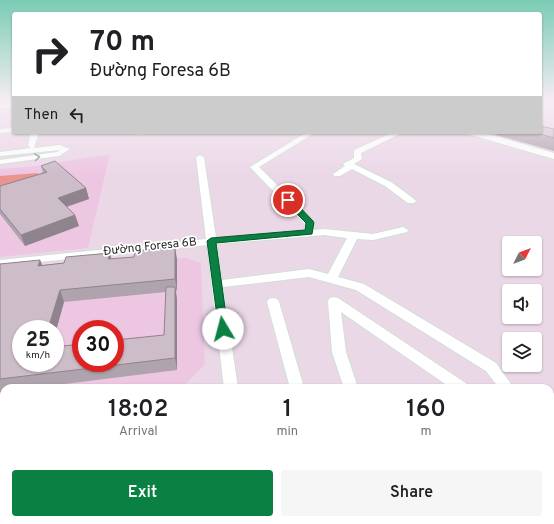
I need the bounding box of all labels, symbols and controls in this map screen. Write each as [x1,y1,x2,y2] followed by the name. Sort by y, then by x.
[90,25,155,61] text: 70 m
[24,28,76,80] icon: right
[90,60,231,83] text: Đường Foresa 6B
[66,104,88,126] icon: left
[24,106,58,125] text: Then
[34,153,40,162] one-way arrow
[271,183,305,217] pin
[277,189,299,211] icon: arrive
[103,234,198,260] street label: Đường Foresa 6B
[502,236,542,276] north arrow
[502,236,542,372] map controls
[502,284,542,324] button: sound
[202,308,244,350] position arrow
[72,320,124,372] speed limit sign: 30
[26,328,50,354] text: 25
[502,332,542,372] button: layers
[26,349,50,362] text: km/h
[108,395,168,425] text: 18:02
[283,395,292,425] text: 1
[406,395,446,425] text: 160
[119,424,158,440] text: Arrival
[277,424,298,440] text: min
[421,424,432,440] text: m
[12,470,273,516] button: Exit
[281,470,542,516] button: Share

